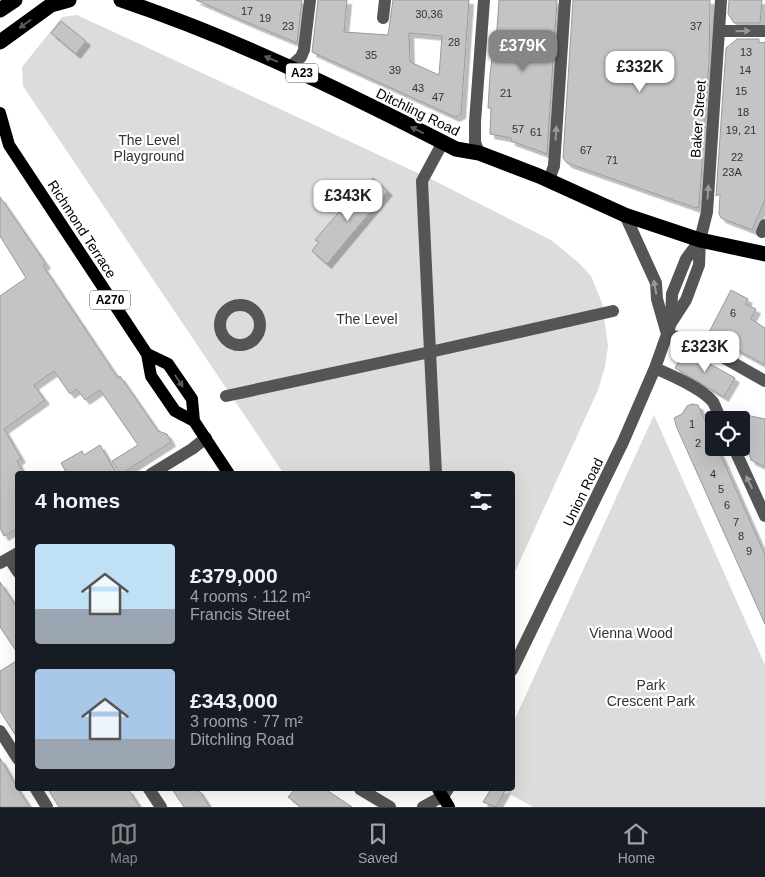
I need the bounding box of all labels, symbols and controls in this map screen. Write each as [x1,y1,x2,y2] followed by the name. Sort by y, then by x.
[241,5,253,17] house number: 17
[415,8,443,20] house number: 30,36
[259,12,271,24] house number: 19
[19,18,32,29] one-way arrow
[282,20,294,32] house number: 23
[690,20,702,32] house number: 37
[735,27,751,35] one-way arrow
[488,30,558,72] pin: £379K
[448,36,460,48] house number: 28
[499,37,547,54] text: £379K
[740,46,752,58] house number: 13
[365,49,377,61] house number: 35
[605,51,675,93] pin: £332K
[264,55,278,63] one-way arrow
[616,58,664,75] text: £332K
[286,64,318,82] road number: A23
[389,64,401,76] house number: 39
[739,64,751,76] house number: 14
[687,80,709,158] street label: Baker Street
[412,82,424,94] house number: 43
[374,85,462,139] street label: Ditchling Road
[735,85,747,97] house number: 15
[500,87,512,99] house number: 21
[432,91,444,103] house number: 47
[737,106,749,118] house number: 18
[512,123,524,135] house number: 57
[553,124,561,140] one-way arrow
[726,124,756,136] house number: 19, 21
[410,126,425,134] one-way arrow
[530,126,542,138] house number: 61
[114,132,184,164] park label: The Level Playground
[580,144,592,156] house number: 67
[731,151,743,163] house number: 22
[606,154,618,166] house number: 71
[722,166,742,178] house number: 23A
[44,177,120,281] street label: Richmond Terrace
[313,180,383,222] pin: £343K
[704,184,712,200] one-way arrow
[324,187,372,204] text: £343K
[651,279,659,294] one-way arrow
[90,290,130,310] road number: A270
[730,307,736,319] house number: 6
[336,311,398,327] park label: The Level
[670,330,740,373] pin: £323K
[681,338,729,355] text: £323K
[174,375,184,388] one-way arrow
[705,411,750,456] map controls
[705,411,750,456] button: locate
[689,418,695,430] house number: 1
[695,437,701,449] house number: 2
[560,455,606,529] street label: Union Road
[710,468,716,480] house number: 4
[745,475,753,489] one-way arrow
[718,483,724,495] house number: 5
[467,487,495,515] icon: filters
[35,489,120,512] text: 4 homes
[724,499,730,511] house number: 6
[733,516,739,528] house number: 7
[738,530,744,542] house number: 8
[746,545,752,557] house number: 9
[75,564,135,624] icon: home
[190,564,278,587] text: £379,000
[190,588,311,605] text: 4 rooms · 112 m²
[190,606,290,623] text: Francis Street
[589,625,673,641] park label: Vienna Wood
[607,677,696,709] park label: Park Crescent Park
[75,689,135,749] icon: home
[190,689,278,712] text: £343,000
[190,713,303,730] text: 3 rooms · 77 m²
[190,731,294,748] text: Ditchling Road
[110,820,138,866] tab: Map
[358,820,398,866] tab: Saved
[618,820,655,866] tab: Home

